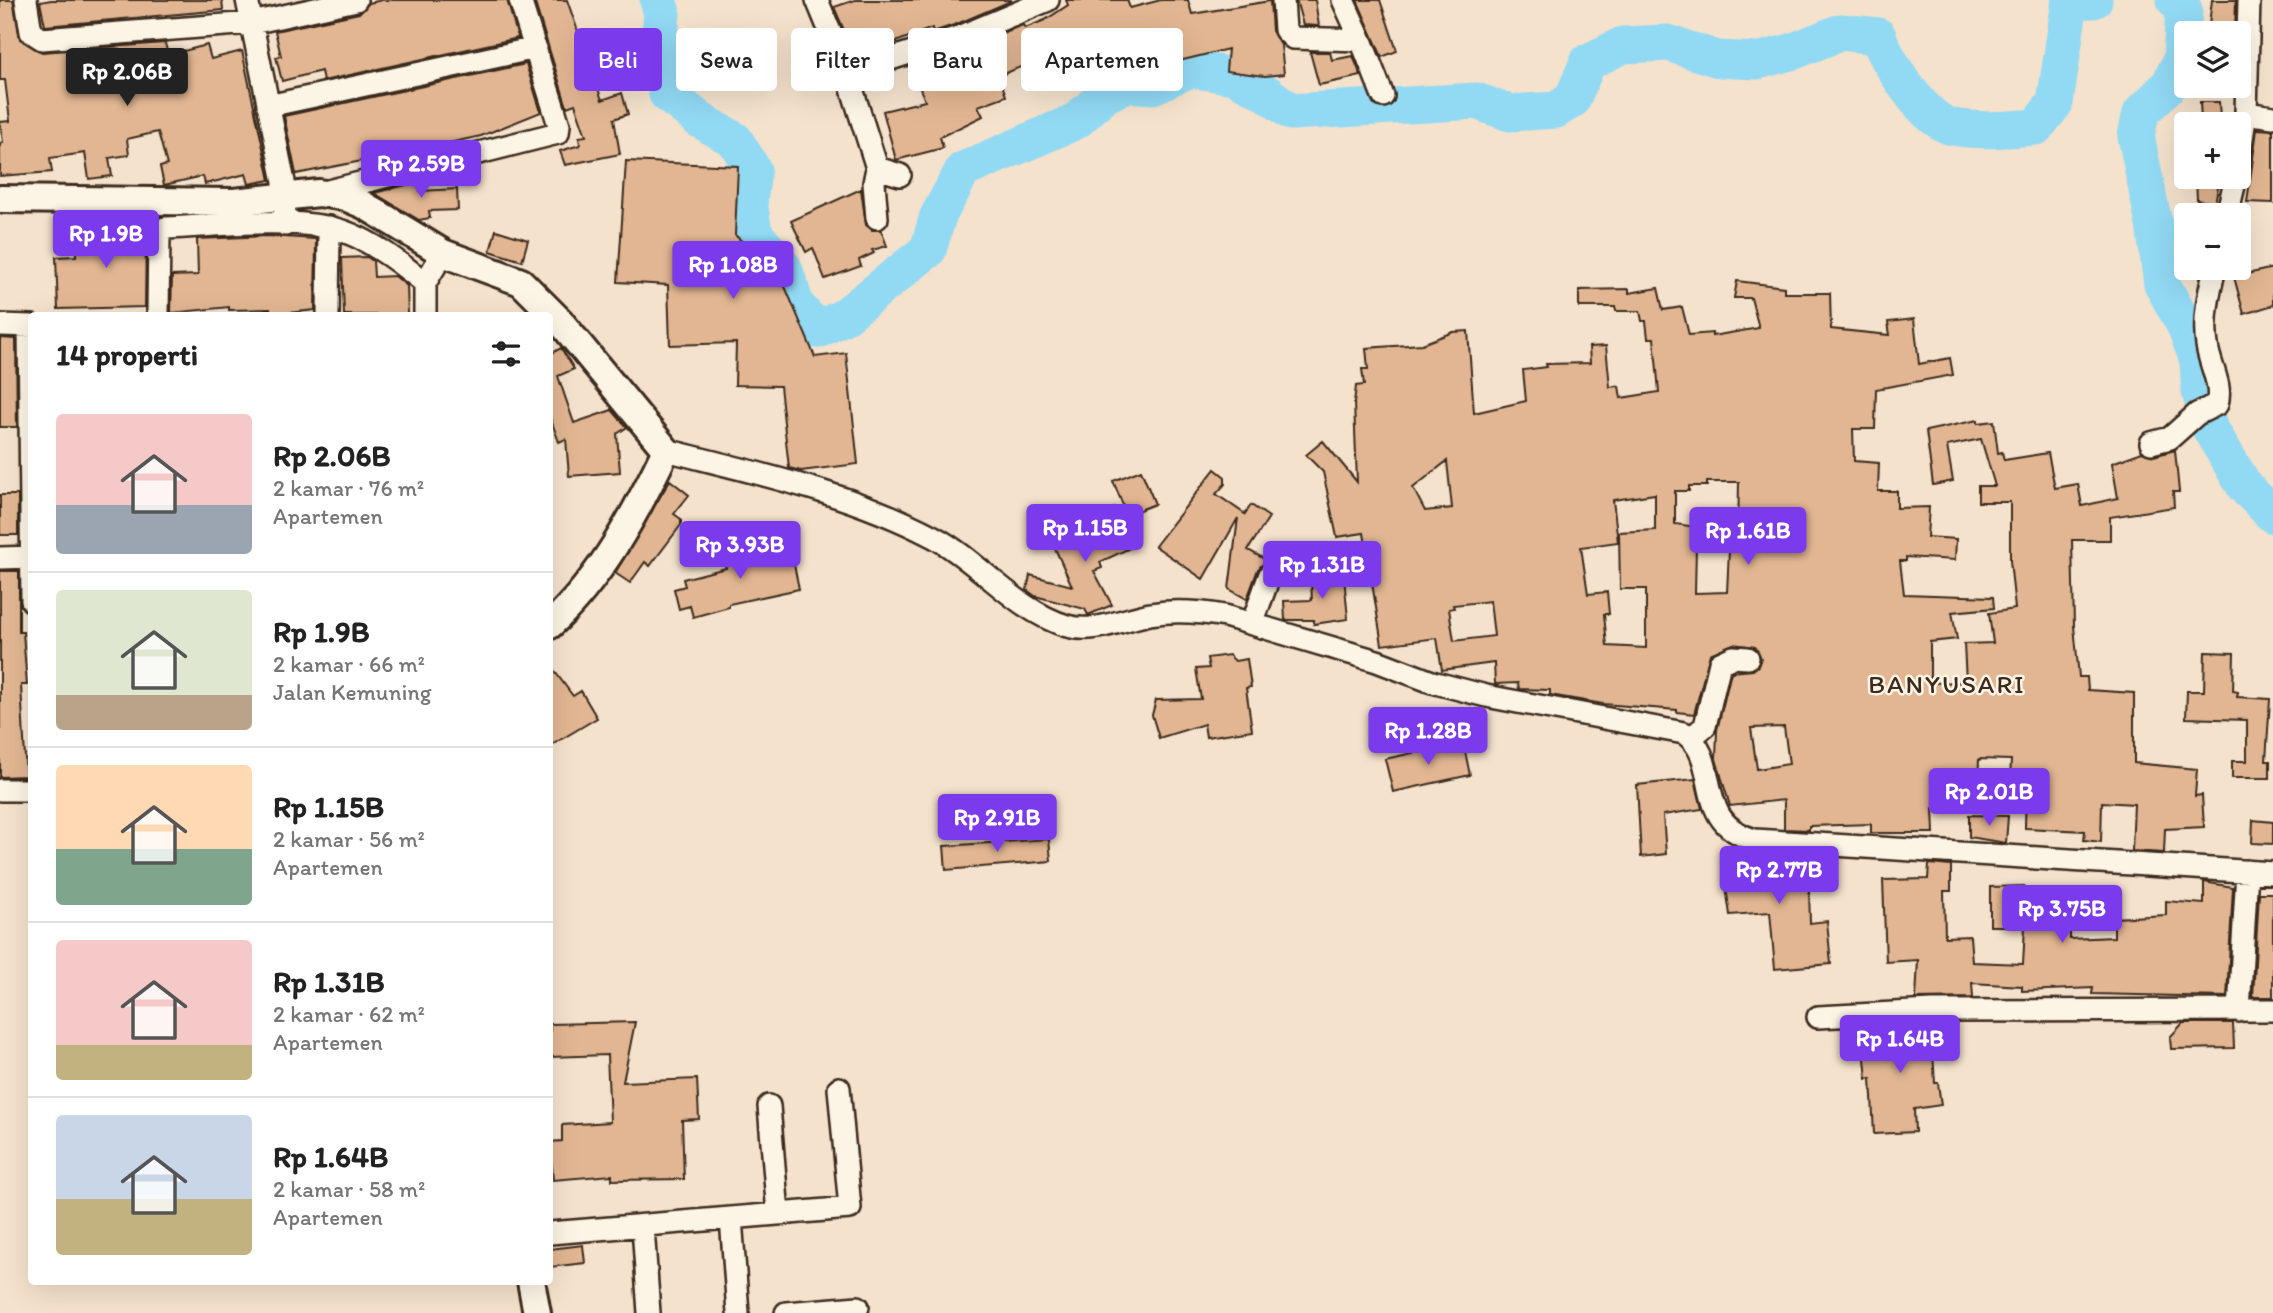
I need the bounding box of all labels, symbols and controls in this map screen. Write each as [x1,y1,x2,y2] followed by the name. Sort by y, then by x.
[2174,21,2251,280] map controls
[2174,21,2251,98] button: layers
[574,28,662,91] chip: Beli
[676,28,777,91] chip: Sewa
[791,28,894,91] chip: Filter
[908,28,1007,91] chip: Baru
[1021,28,1183,91] chip: Apartemen
[55,48,199,108] pin: Rp 2.06B
[82,57,172,85] text: Rp 2.06B
[2174,112,2251,189] button: +
[349,140,493,200] pin: Rp 2.59B
[377,149,465,177] text: Rp 2.59B
[2174,203,2251,280] button: −
[41,210,171,270] pin: Rp 1.9B
[69,219,143,247] text: Rp 1.9B
[661,242,805,301] pin: Rp 1.08B
[688,250,778,278] text: Rp 1.08B
[487,335,525,373] icon: filters
[56,336,198,373] text: 14 properti
[273,437,391,474] text: Rp 2.06B
[112,442,196,526] icon: home
[273,474,424,502] text: 2 kamar · 76 m²
[273,502,383,530] text: Apartemen
[1013,504,1157,564] pin: Rp 1.15B
[1676,508,1820,567] pin: Rp 1.61B
[1042,513,1128,541] text: Rp 1.15B
[1705,516,1791,544] text: Rp 1.61B
[668,522,812,581] pin: Rp 3.93B
[696,530,784,558] text: Rp 3.93B
[1250,542,1394,601] pin: Rp 1.31B
[1279,550,1365,578] text: Rp 1.31B
[273,613,370,650] text: Rp 1.9B
[112,618,196,702] icon: home
[273,650,425,678] text: 2 kamar · 66 m²
[1868,668,2026,700] district label: BANYUSARI
[273,678,432,706] text: Jalan Kemuning
[1356,708,1500,767] pin: Rp 1.28B
[1384,716,1472,744] text: Rp 1.28B
[1917,768,2061,828] pin: Rp 2.01B
[1945,777,2033,805] text: Rp 2.01B
[273,788,384,825] text: Rp 1.15B
[112,793,196,877] icon: home
[925,794,1069,854] pin: Rp 2.91B
[954,803,1040,831] text: Rp 2.91B
[273,825,425,853] text: 2 kamar · 56 m²
[1707,846,1851,906] pin: Rp 2.77B
[273,853,383,881] text: Apartemen
[1736,855,1822,883] text: Rp 2.77B
[1990,886,2134,945] pin: Rp 3.75B
[2018,894,2106,922] text: Rp 3.75B
[273,963,385,1000] text: Rp 1.31B
[112,968,196,1052] icon: home
[273,1000,425,1028] text: 2 kamar · 62 m²
[1828,1016,1972,1075] pin: Rp 1.64B
[1856,1024,1944,1052] text: Rp 1.64B
[273,1028,383,1056] text: Apartemen
[273,1138,388,1175] text: Rp 1.64B
[112,1143,196,1227] icon: home
[273,1175,425,1203] text: 2 kamar · 58 m²
[273,1203,383,1231] text: Apartemen

